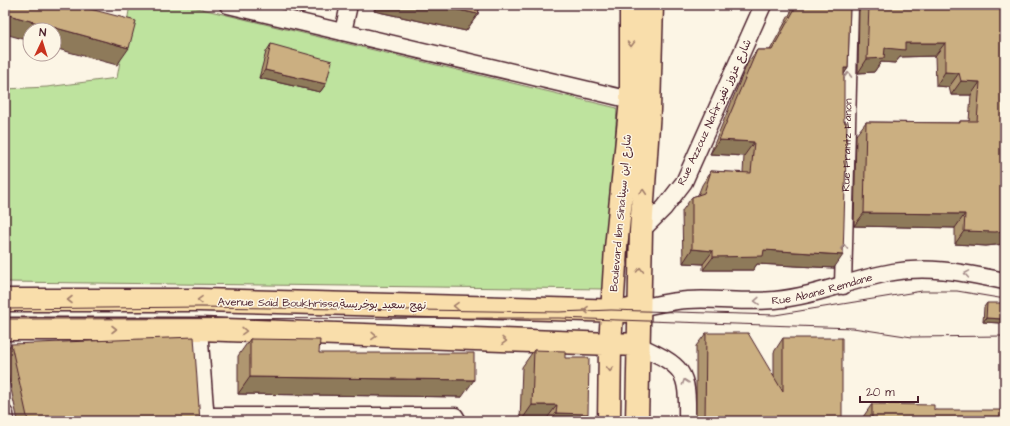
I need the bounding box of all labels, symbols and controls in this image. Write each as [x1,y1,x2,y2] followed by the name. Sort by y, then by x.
[22,22,62,62] north arrow
[39,25,47,40] text: N
[674,37,756,188] street label: Rue Azzouz Nafir;شارع عزوز نفير
[627,41,635,47] one-way arrow
[844,72,853,78] one-way arrow
[838,98,856,192] street label: Rue Frantz Fanon
[606,134,636,293] street label: Boulevard Ibn Sina:شارع ابن سينا
[639,189,648,195] one-way arrow
[840,244,848,250] one-way arrow
[636,267,644,273] one-way arrow
[771,270,874,308] street label: Rue Abane Remdane
[963,270,970,279] one-way arrow
[218,294,426,313] street label: Avenue Saïd Boukhrissa;نهج سعيد بوخريسة
[67,296,73,304] one-way arrow
[197,296,203,304] one-way arrow
[754,297,760,305] one-way arrow
[453,302,459,311] one-way arrow
[583,306,589,314] one-way arrow
[111,325,117,333] one-way arrow
[241,326,247,335] one-way arrow
[371,332,377,340] one-way arrow
[501,337,507,345] one-way arrow
[606,366,614,372] one-way arrow
[860,378,918,404] scale bar
[682,379,690,386] one-way arrow
[866,384,895,401] text: 20 m

